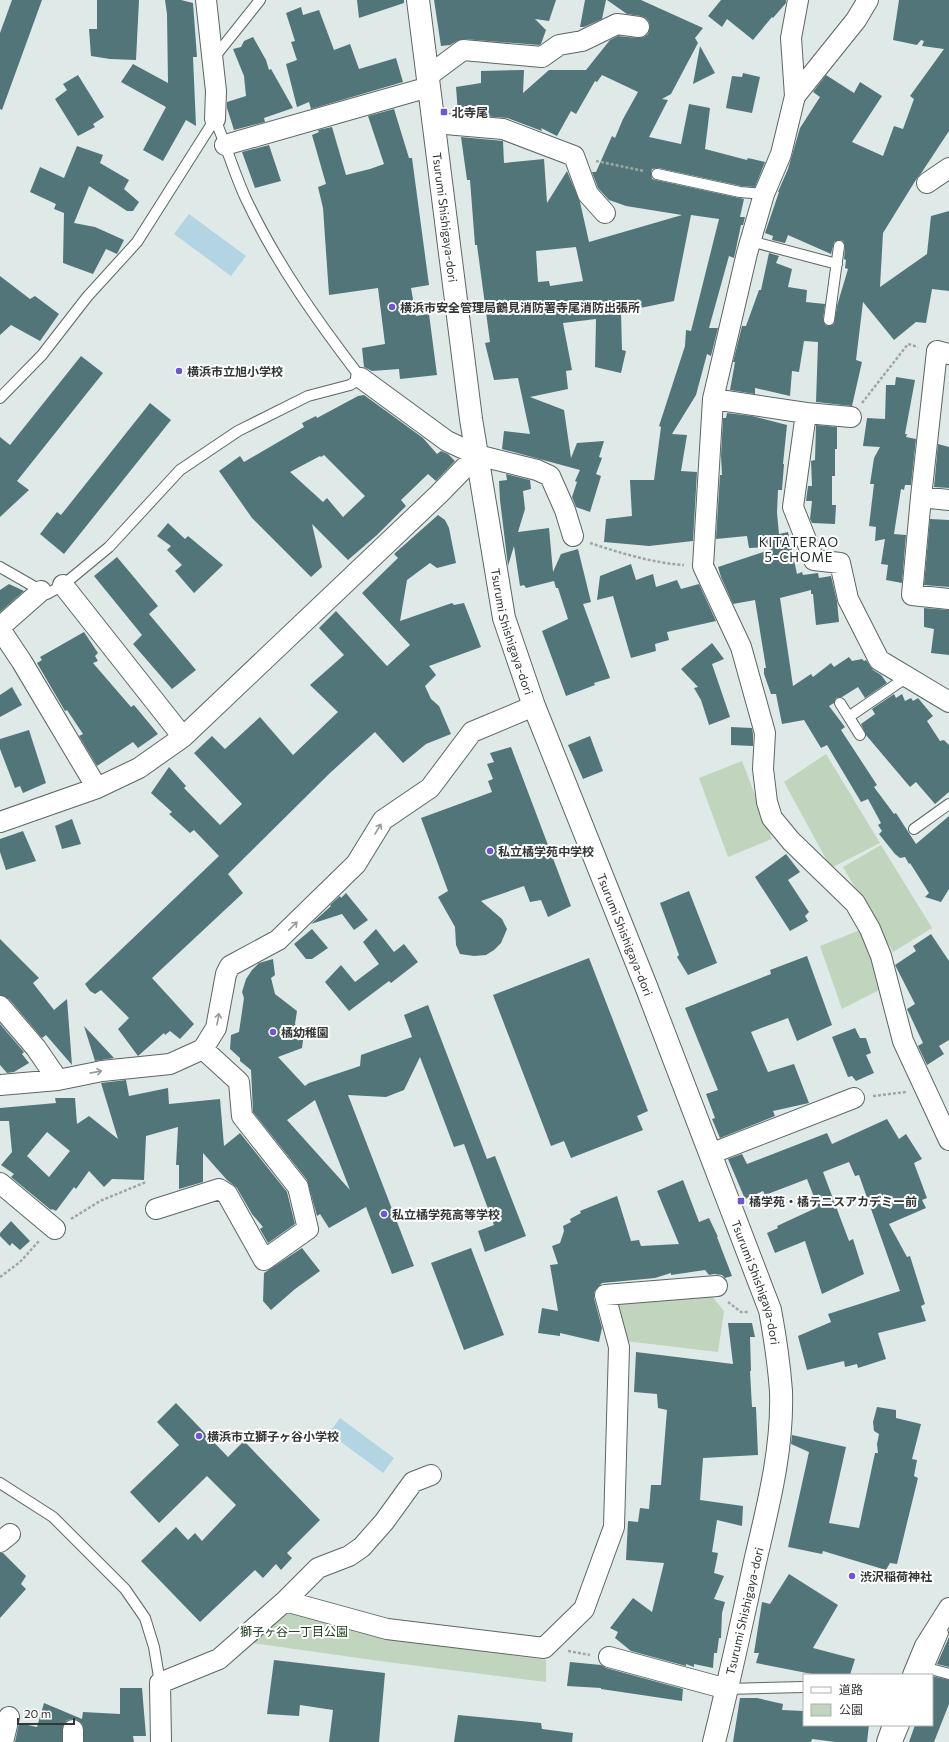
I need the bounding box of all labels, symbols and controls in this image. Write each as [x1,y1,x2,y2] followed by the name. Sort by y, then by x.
[452,105,488,119] place label: 北寺尾
[439,107,449,117] marker: 北寺尾
[430,151,461,283] street label: Tsurumi Shishigaya-dori
[400,300,640,314] place label: 横浜市安全管理局鶴見消防署寺尾消防出張所
[387,302,397,312] marker: 横浜市安全管理局鶴見消防署寺尾消防出張所
[187,364,283,378] place label: 横浜市立旭小学校
[174,366,184,376] marker: 横浜市立旭小学校
[759,534,839,565] district label: KITATERAO 5-CHOME
[489,567,537,696] street label: Tsurumi Shishigaya-dori
[374,823,382,835] one-way arrow
[498,844,594,858] place label: 私立橘学苑中学校
[485,846,495,856] marker: 私立橘学苑中学校
[595,871,656,998] street label: Tsurumi Shishigaya-dori
[287,922,297,931] one-way arrow
[214,1013,222,1026] one-way arrow
[281,1025,329,1039] place label: 橘幼稚園
[268,1027,278,1037] marker: 橘幼稚園
[90,1068,103,1076] one-way arrow
[749,1194,917,1208] place label: 橘学苑・橘テニスアカデミー前
[736,1196,746,1206] marker: 橘学苑・橘テニスアカデミー前
[392,1207,500,1221] place label: 私立橘学苑高等学校
[379,1209,389,1219] marker: 私立橘学苑高等学校
[729,1218,783,1345] street label: Tsurumi Shishigaya-dori
[207,1429,339,1443] place label: 横浜市立獅子ヶ谷小学校
[194,1431,204,1441] marker: 横浜市立獅子ヶ谷小学校
[722,1546,766,1676] street label: Tsurumi Shishigaya-dori
[860,1569,932,1583] place label: 渋沢稲荷神社
[847,1571,857,1581] marker: 渋沢稲荷神社
[240,1624,348,1638] park label: 獅子ヶ谷一丁目公園
[803,1674,933,1726] legend
[839,1682,863,1696] text: 道路
[18,1700,74,1726] scale bar
[839,1702,863,1716] text: 公園
[24,1706,51,1720] text: 20 m

